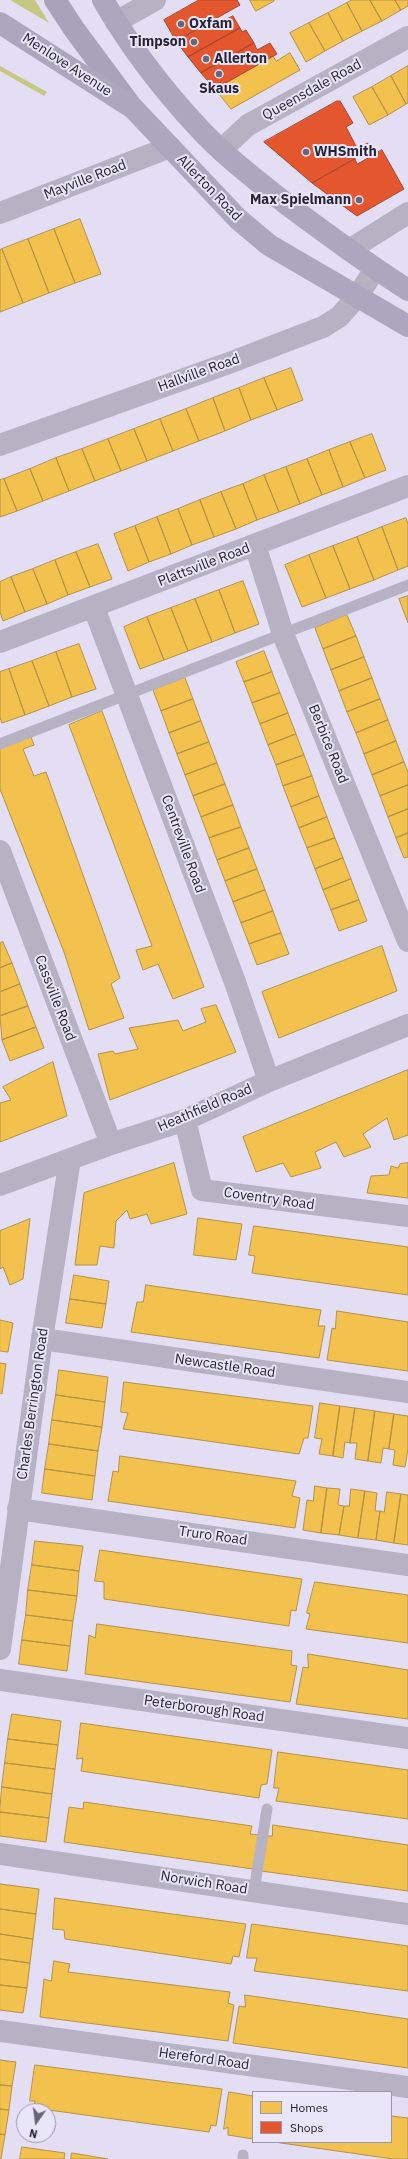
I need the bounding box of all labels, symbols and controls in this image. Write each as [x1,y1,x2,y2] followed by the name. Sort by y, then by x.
[189,16,232,32] place label: Oxfam
[176,19,186,29] marker: Oxfam
[19,30,115,100] street label: Menlove Avenue
[129,34,186,50] place label: Timpson
[189,37,199,47] marker: Timpson
[214,51,267,67] place label: Allerton
[201,54,211,64] marker: Allerton
[260,56,364,124] street label: Queensdale Road
[214,69,224,79] marker: Skaus
[199,81,239,97] place label: Skaus
[314,144,377,160] place label: WHSmith
[301,147,311,157] marker: WHSmith
[173,151,245,225] street label: Allerton Road
[41,157,129,203] street label: Mayville Road
[250,192,351,208] place label: Max Spielmann
[354,195,364,205] marker: Max Spielmann
[156,350,242,396] street label: Hallville Road
[156,540,252,590] street label: Plattsville Road
[305,702,351,786] street label: Berbice Road
[157,793,209,895] street label: Centreville Road
[31,953,79,1043] street label: Cassville Road
[155,1081,255,1135] street label: Heathfield Road
[223,1184,315,1214] street label: Coventry Road
[14,1327,52,1481] street label: Charles Berrington Road
[174,1351,276,1381] street label: Newcastle Road
[178,1523,248,1549] street label: Truro Road
[143,1692,265,1726] street label: Peterborough Road
[159,1868,249,1898] street label: Norwich Road
[158,2044,250,2074] street label: Hereford Road
[252,2091,392,2143] legend
[290,2100,328,2115] text: Homes
[16,2103,56,2143] north arrow
[290,2120,323,2135] text: Shops
[28,2126,39,2141] text: N

